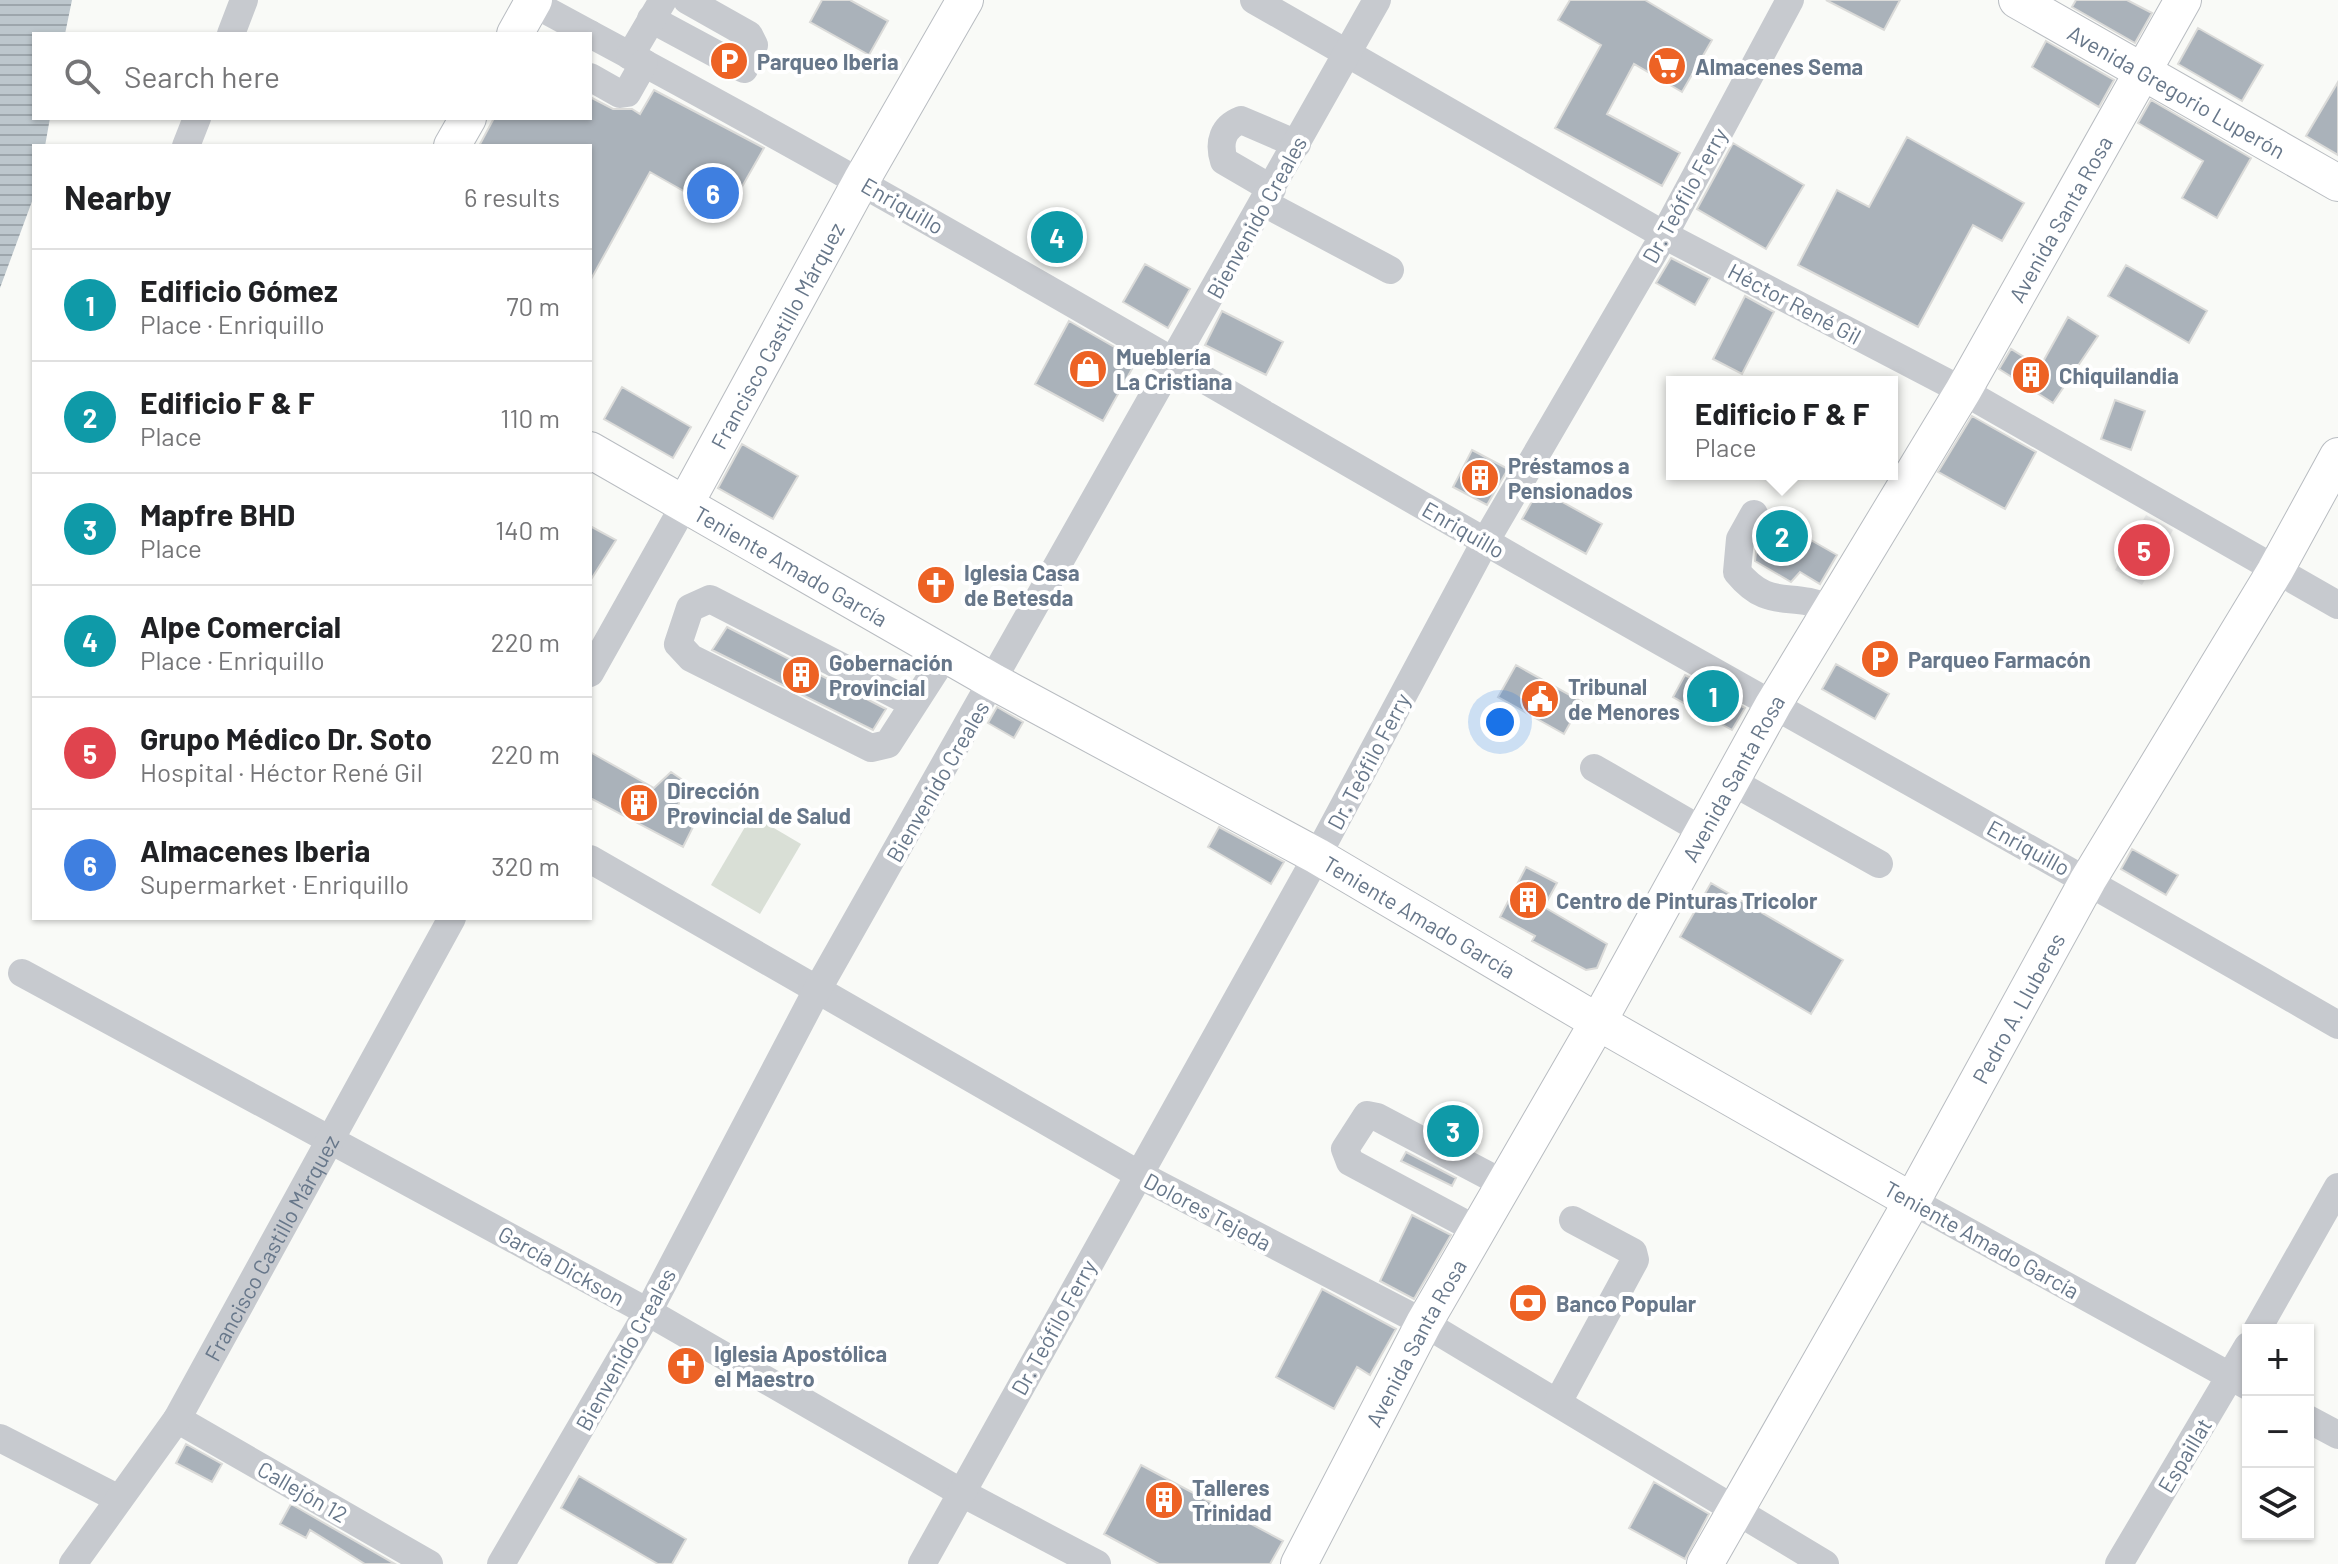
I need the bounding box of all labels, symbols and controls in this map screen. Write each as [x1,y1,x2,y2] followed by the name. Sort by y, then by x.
[2063,19,2290,163] street label: Avenida Gregorio Luperón
[32,32,592,120] search box
[708,40,750,82] parking icon: Parqueo Iberia
[1646,45,1688,87] supermarket icon: Almacenes Sema
[757,48,899,74] place label: Parqueo Iberia
[1695,53,1863,79] place label: Almacenes Sema
[60,54,104,98] icon: search
[124,58,280,94] text: Search here
[1636,123,1732,267] street label: Dr. Teófilo Ferry
[1201,131,1311,303] street label: Bienvenido Creales
[2003,131,2117,306] street label: Avenida Santa Rosa
[687,163,739,223] pin: 6
[857,171,949,239] street label: Enriquillo
[64,176,172,217] text: Nearby
[464,181,560,212] text: 6 results
[1031,207,1083,267] pin: 4
[705,218,849,453] street label: Francisco Castillo Márquez
[1724,257,1866,349] street label: Héctor René Gil
[140,272,338,308] text: Edificio Gómez
[85,290,95,321] text: 1
[506,290,560,321] text: 70 m
[140,308,325,339] text: Place · Enriquillo
[1116,343,1232,394] place label: Mueblería La Cristiana
[1067,348,1109,390] shop icon: Mueblería La Cristiana
[2010,354,2052,396] building icon: Chiquilandia
[2059,362,2179,388] place label: Chiquilandia
[1666,376,1898,480] popup
[140,384,315,420] text: Edificio F & F
[1695,395,1869,431] text: Edificio F & F
[83,402,97,433] text: 2
[500,402,560,433] text: 110 m
[140,420,202,451] text: Place
[1695,431,1757,462] text: Place
[1508,452,1633,503] place label: Préstamos a Pensionados
[1459,457,1501,499] building icon: Préstamos a Pensionados
[1418,495,1510,563] street label: Enriquillo
[140,496,295,532] text: Mapfre BHD
[690,500,893,631] street label: Teniente Amado García
[1756,506,1808,566] pin: 2
[83,514,97,545] text: 3
[495,514,560,545] text: 140 m
[2118,520,2170,580] pin: 5
[140,532,202,563] text: Place
[964,559,1080,610] place label: Iglesia Casa de Betesda
[915,564,957,606] church icon: Iglesia Casa de Betesda
[140,608,341,644] text: Alpe Comercial
[82,626,98,657] text: 4
[491,626,560,657] text: 220 m
[1859,638,1901,680] parking icon: Parqueo Farmacón
[140,644,325,675] text: Place · Enriquillo
[1908,646,2091,672] place label: Parqueo Farmacón
[829,649,953,700] place label: Gobernación Provincial
[780,654,822,696] building icon: Gobernación Provincial
[1687,666,1739,726] pin: 1
[1568,673,1680,724] place label: Tribunal de Menores
[1519,678,1561,720] public building icon: Tribunal de Menores
[1321,688,1415,834] street label: Dr. Teófilo Ferry
[1676,690,1789,866] street label: Avenida Santa Rosa
[880,696,994,866] street label: Bienvenido Creales
[1480,702,1520,742] your location
[140,720,432,756] text: Grupo Médico Dr. Soto
[83,738,97,769] text: 5
[491,738,560,769] text: 220 m
[140,756,423,787] text: Hospital · Héctor René Gil
[667,777,851,828] place label: Dirección Provincial de Salud
[618,782,660,824] building icon: Dirección Provincial de Salud
[1983,814,2075,880] street label: Enriquillo
[140,832,370,868] text: Almacenes Iberia
[83,850,97,881] text: 6
[491,850,560,881] text: 320 m
[1319,850,1520,983] street label: Teniente Amado García
[140,868,409,899] text: Supermarket · Enriquillo
[1507,879,1549,921] building icon: Centro de Pinturas Tricolor
[1556,887,1818,913] place label: Centro de Pinturas Tricolor
[1966,928,2070,1088] street label: Pedro A. Lluberes
[1427,1101,1479,1161] pin: 3
[199,1130,344,1365] street label: Francisco Castillo Márquez
[1140,1167,1276,1255] street label: Dolores Tejeda
[1880,1175,2084,1303] street label: Teniente Amado García
[494,1220,630,1310] street label: García Dickson
[1360,1254,1471,1431] street label: Avenida Santa Rosa
[1005,1255,1101,1399] street label: Dr. Teófilo Ferry
[570,1263,680,1435] street label: Bienvenido Creales
[1507,1282,1549,1324] bank icon: Banco Popular
[1556,1290,1697,1316] place label: Banco Popular
[2242,1324,2314,1540] map controls
[2242,1324,2314,1396] button: +
[714,1340,887,1391] place label: Iglesia Apostólica el Maestro
[665,1345,707,1387] church icon: Iglesia Apostólica el Maestro
[2242,1396,2314,1468] button: −
[2152,1413,2216,1497] street label: Espaillat
[254,1455,352,1527] street label: Callejón 12
[2242,1468,2314,1540] button: layers
[1192,1474,1272,1525] place label: Talleres Trinidad
[1143,1479,1185,1521] building icon: Talleres Trinidad

